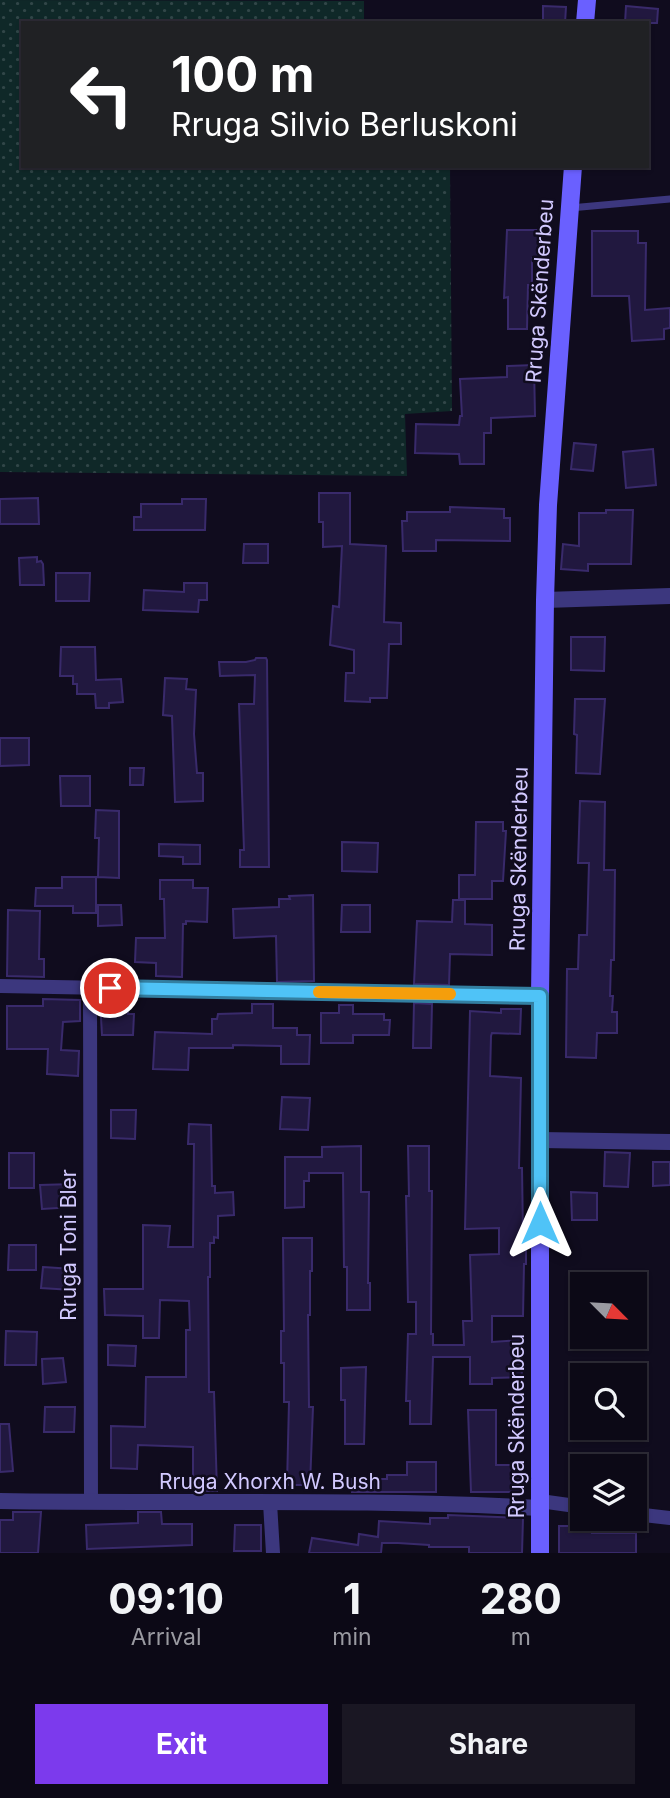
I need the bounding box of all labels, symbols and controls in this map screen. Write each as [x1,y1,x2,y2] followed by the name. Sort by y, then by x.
[171,45,315,104] text: 100 m
[56,49,147,140] icon: left
[171,105,518,144] text: Rruga Silvio Berluskoni
[521,198,558,384] street label: Rruga Skënderbeu
[504,767,533,951] street label: Rruga Skënderbeu
[80,958,140,1018] pin
[91,969,129,1007] icon: arrive
[56,1169,81,1321] street label: Rruga Toni Bler
[503,1186,577,1260] position arrow
[570,1272,648,1349] north arrow
[570,1272,647,1531] map controls
[504,1334,529,1518] street label: Rruga Skënderbeu
[570,1363,647,1440] button: search
[570,1454,647,1531] button: layers
[159,1469,381,1494] street label: Rruga Xhorxh W. Bush
[108,1573,224,1624] text: 09:10
[343,1573,361,1624] text: 1
[480,1573,562,1624] text: 280
[131,1623,202,1651] text: Arrival
[332,1623,372,1651] text: min
[511,1623,531,1651] text: m
[35,1704,328,1784] button: Exit
[342,1704,635,1784] button: Share

